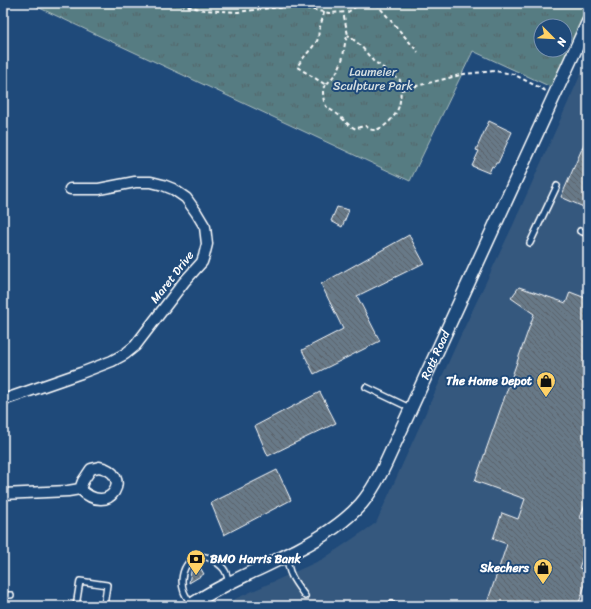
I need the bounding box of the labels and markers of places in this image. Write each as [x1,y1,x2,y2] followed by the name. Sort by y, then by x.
[446,370,533,392] place label: The Home Depot
[535,370,557,398] shop icon: The Home Depot
[185,548,207,576] bank icon: BMO Harris Bank
[210,548,302,570] place label: BMO Harris Bank
[479,557,529,579] place label: Skechers
[532,557,554,585] shop icon: Skechers

